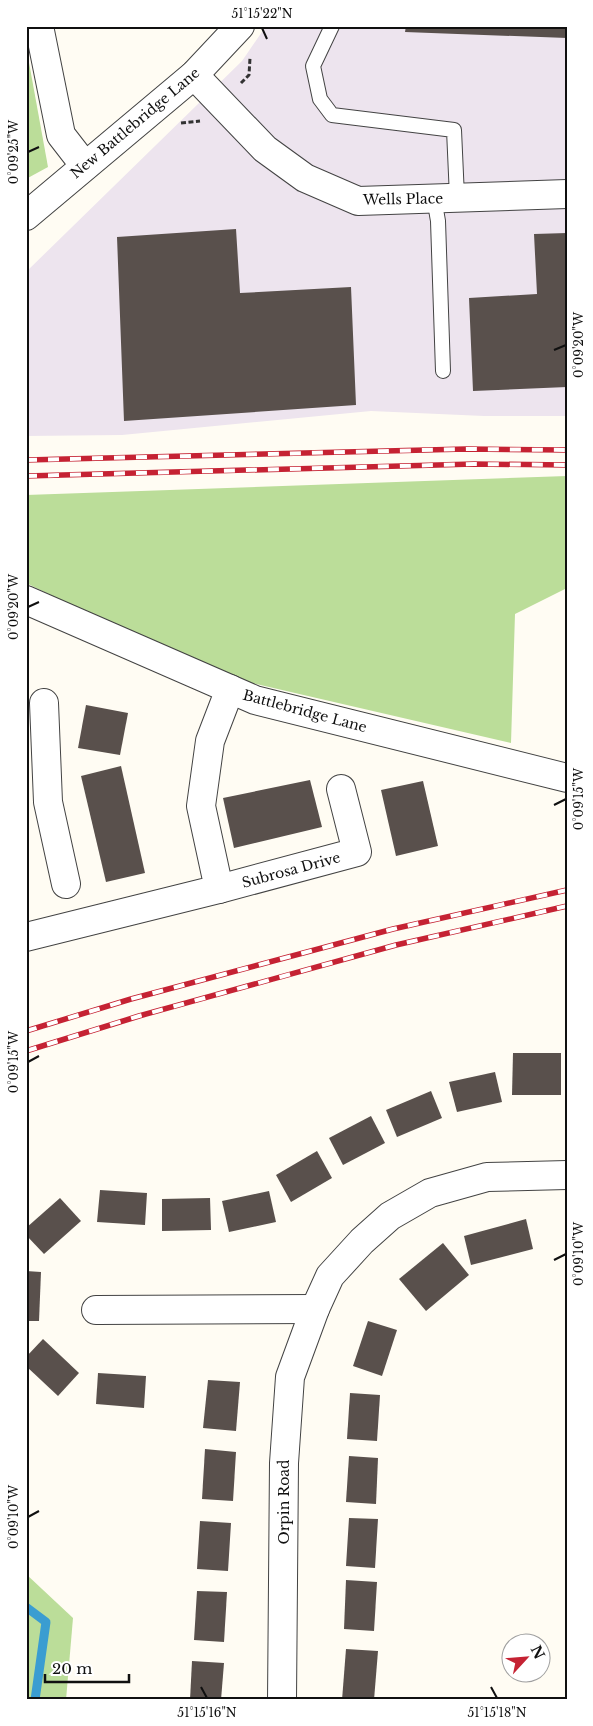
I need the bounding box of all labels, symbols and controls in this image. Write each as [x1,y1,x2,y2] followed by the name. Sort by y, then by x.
[231,6,293,21] text: 51°15'22"N
[67,64,203,182] street label: New Battlebridge Lane
[6,119,21,184] text: 0°09'25"W
[362,189,443,209] street label: Wells Place
[571,311,586,378] text: 0°09'20"W
[6,573,21,640] text: 0°09'20"W
[241,686,369,736] street label: Battlebridge Lane
[571,767,586,830] text: 0°09'15"W
[240,848,342,892] street label: Subrosa Drive
[6,1030,21,1093] text: 0°09'15"W
[571,1221,586,1286] text: 0°09'10"W
[275,1459,293,1545] street label: Orpin Road
[6,1484,21,1549] text: 0°09'10"W
[500,1634,550,1684] north arrow
[527,1642,549,1662] text: N
[45,1651,129,1683] scale bar
[52,1659,92,1678] text: 20 m
[177,1705,237,1720] text: 51°15'16"N
[468,1705,527,1720] text: 51°15'18"N

